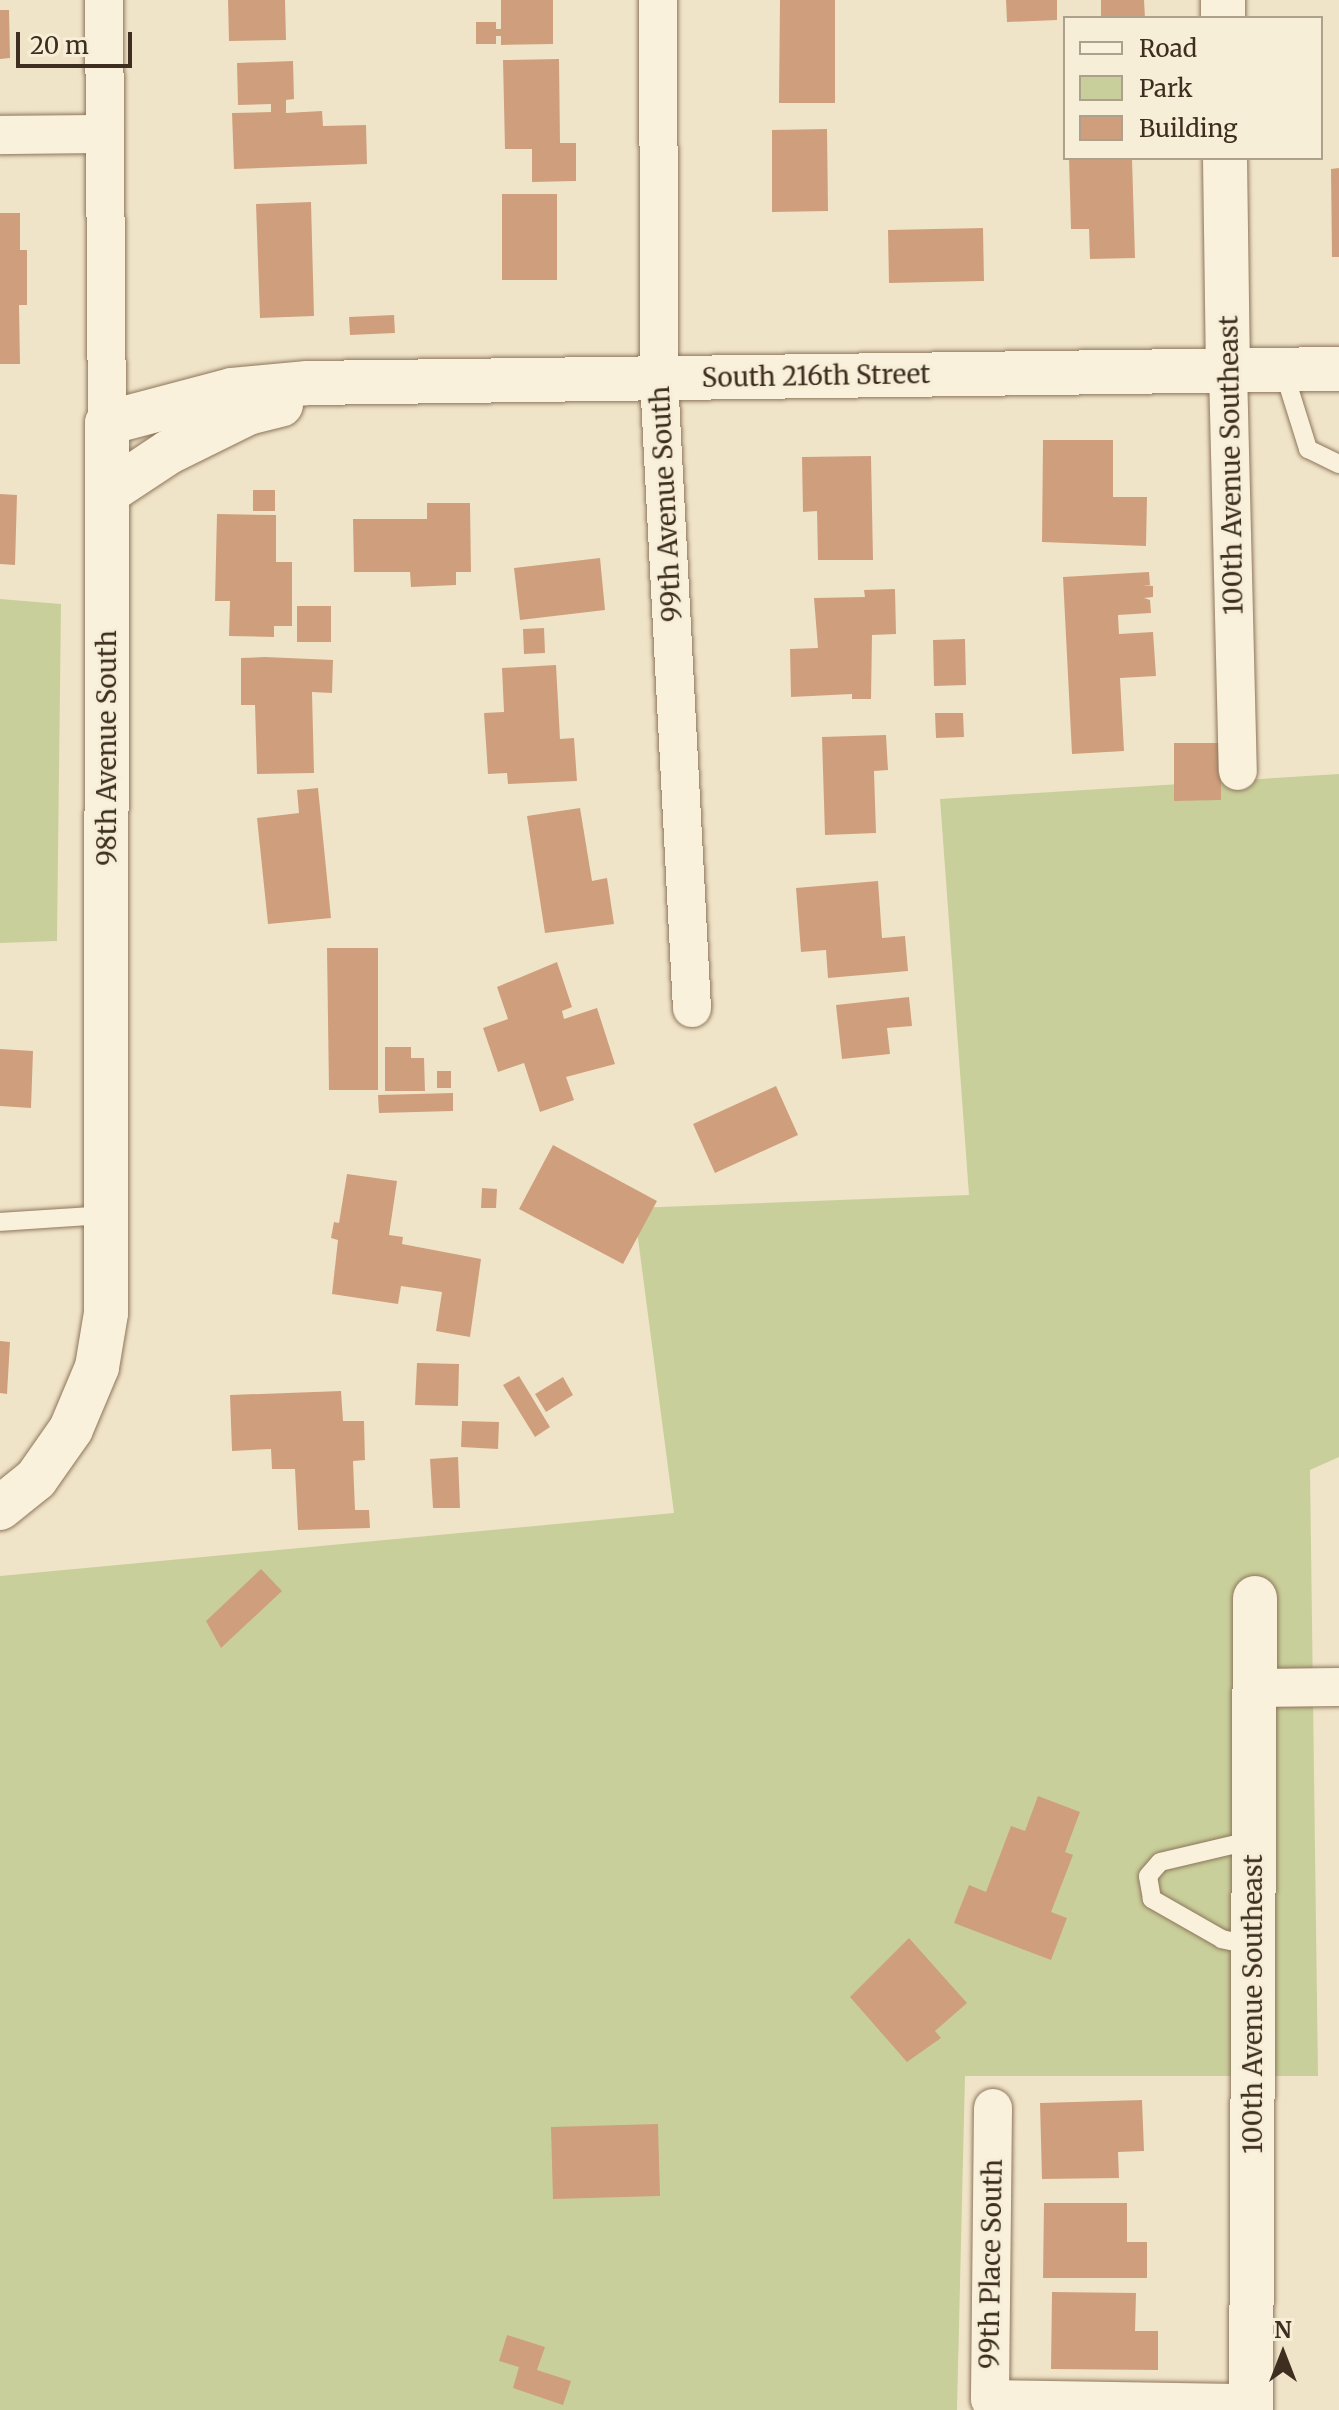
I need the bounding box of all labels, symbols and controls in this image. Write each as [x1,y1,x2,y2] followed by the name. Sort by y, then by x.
[20,16,136,66] scale bar
[1063,16,1323,160] legend
[30,30,89,61] text: 20 m
[1139,33,1197,64] text: Road
[1139,73,1192,104] text: Park
[1139,113,1238,144] text: Building
[1213,315,1249,615] street label: 100th Avenue Southeast
[701,358,931,394] street label: South 216th Street
[644,385,688,623] street label: 99th Avenue South
[91,630,123,866] street label: 98th Avenue South
[1237,1854,1269,2154] street label: 100th Avenue Southeast
[974,2159,1008,2369] street label: 99th Place South
[1243,2314,1323,2394] north arrow
[1274,2316,1292,2344] text: N

